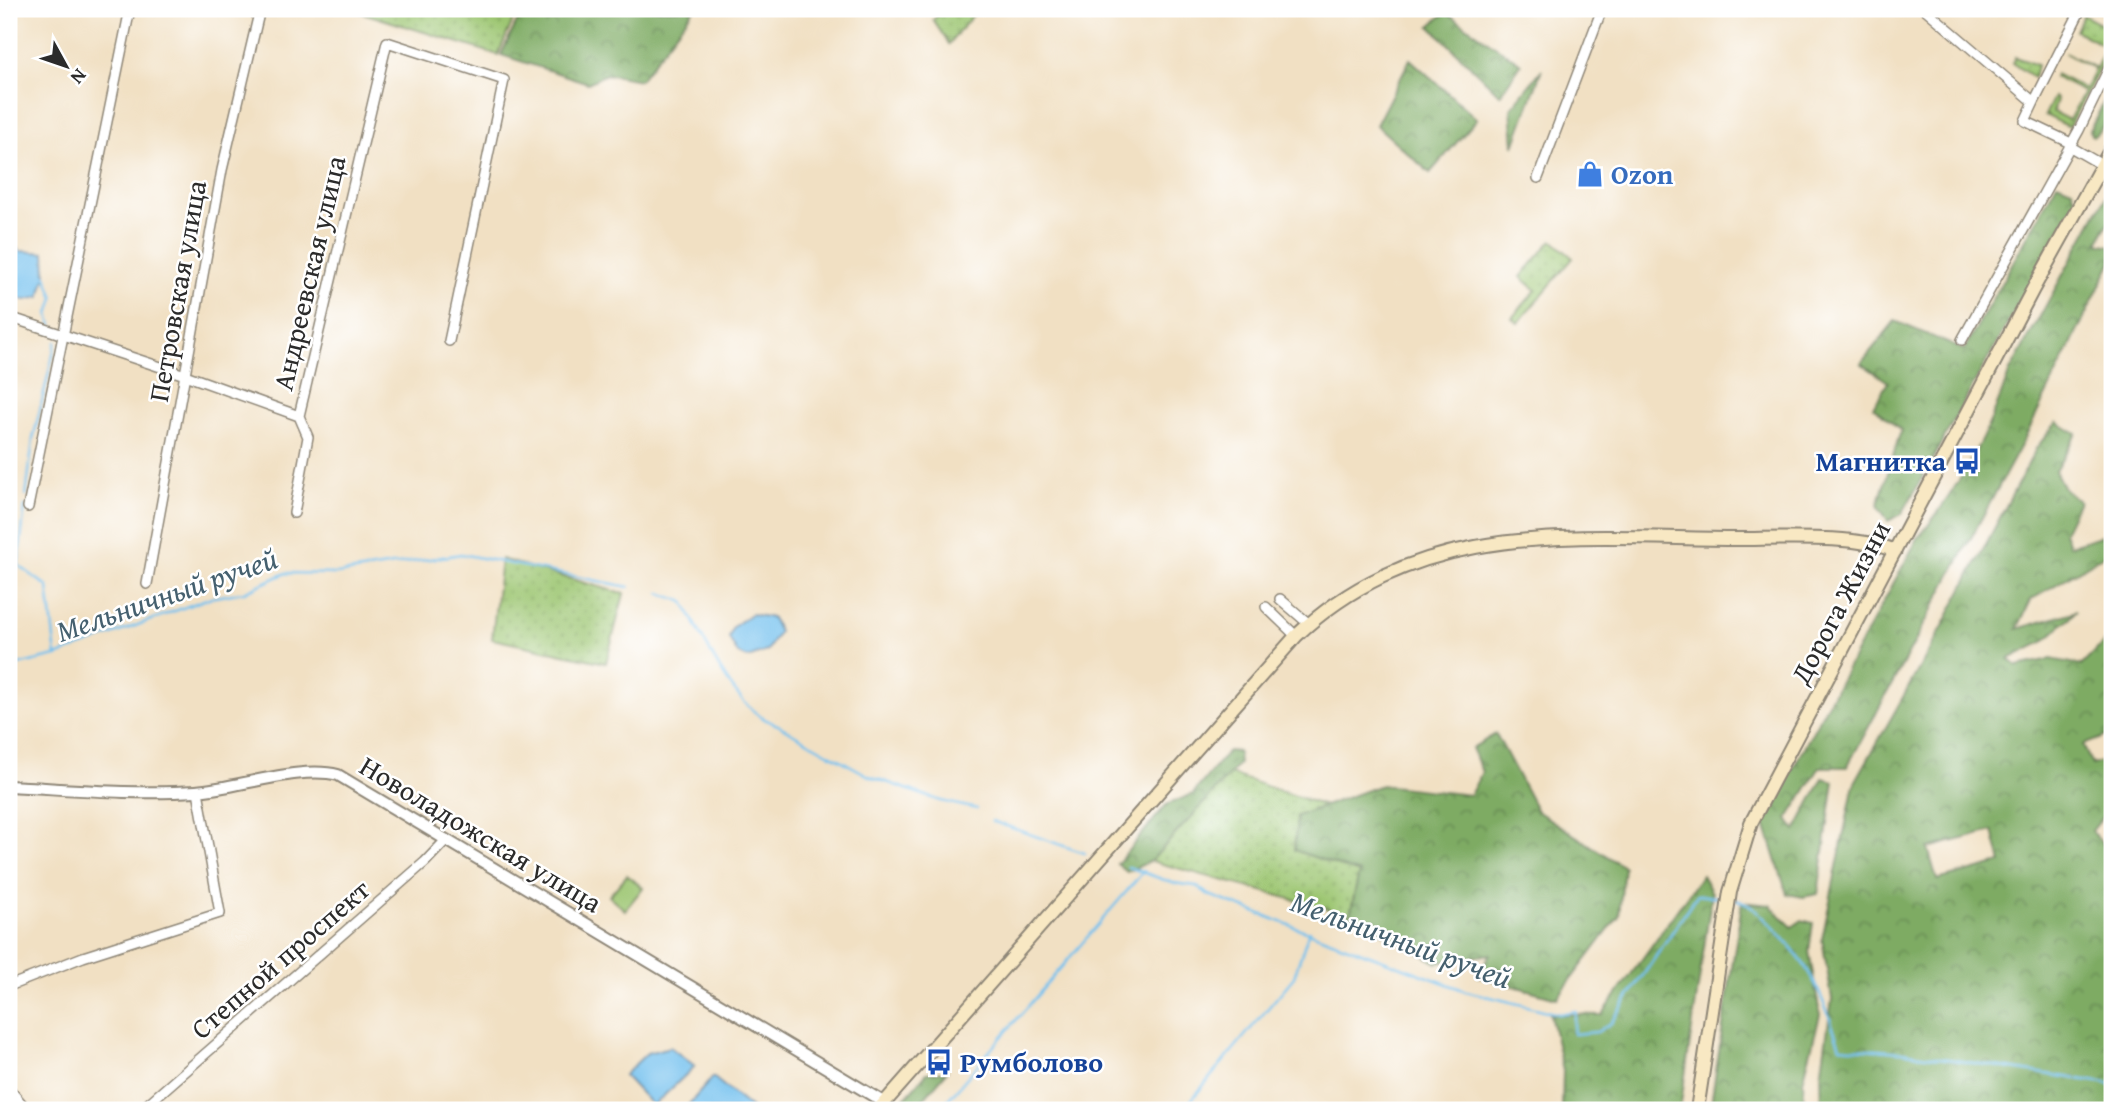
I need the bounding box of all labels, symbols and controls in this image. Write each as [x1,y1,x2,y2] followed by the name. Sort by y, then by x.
[32,32,102,102] north arrow
[64,63,94,91] text: N
[262,151,356,394] street label: Андреевская улица
[1611,153,1674,194] place label: Ozon
[1575,159,1605,189] shop icon: Ozon
[137,176,216,405] street label: Петровская улица
[1815,440,1947,481] place label: Магнитка
[1952,446,1982,476] bus stop icon: Магнитка
[1779,513,1900,692] street label: Дорога Жизни
[50,536,283,653] water label: Мельничный ручей
[352,745,611,923] street label: Новоладожская улица
[181,869,379,1048] street label: Степной проспект
[1285,879,1518,999] water label: Мельничный ручей
[960,1041,1103,1082] place label: Румболово
[924,1047,954,1077] bus stop icon: Румболово

